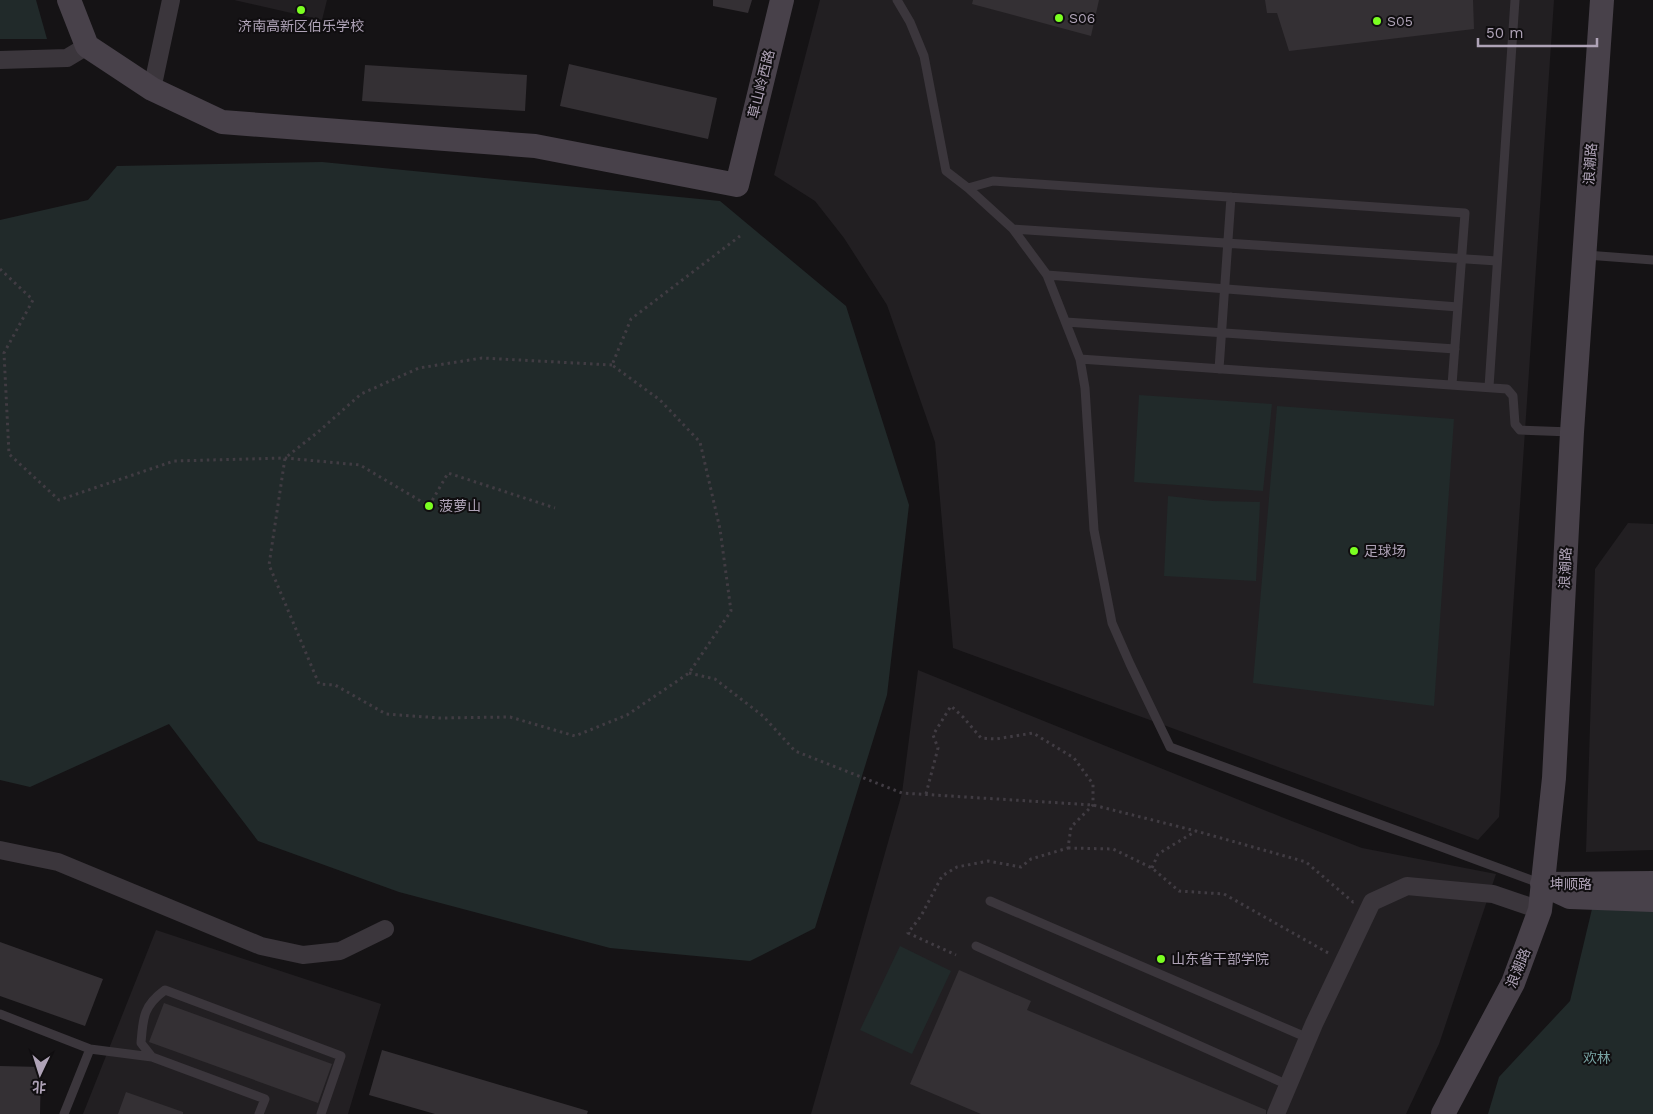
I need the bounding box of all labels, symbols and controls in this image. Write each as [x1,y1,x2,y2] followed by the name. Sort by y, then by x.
[295,4,307,16] marker: 济南高新区伯乐学校
[1069,10,1095,26] place label: S06
[1053,12,1065,24] marker: S06
[1387,13,1413,29] place label: S05
[1371,15,1383,27] marker: S05
[1478,15,1597,47] scale bar
[238,18,364,34] place label: 济南高新区伯乐学校
[1486,24,1523,42] text: 50 m
[745,48,777,120] street label: 草山岭西路
[1581,142,1599,186] street label: 浪潮路
[439,498,481,514] place label: 菠萝山
[423,500,435,512] marker: 菠萝山
[1364,543,1406,559] place label: 足球场
[1348,545,1360,557] marker: 足球场
[1556,547,1574,589] street label: 浪潮路
[1550,876,1592,892] street label: 坤顺路
[1503,946,1533,990] street label: 浪潮路
[1171,951,1269,967] place label: 山东省干部学院
[1155,953,1167,965] marker: 山东省干部学院
[15,1049,65,1099] north arrow
[1583,1050,1611,1066] park label: 欢林
[32,1078,47,1095] text: 北

